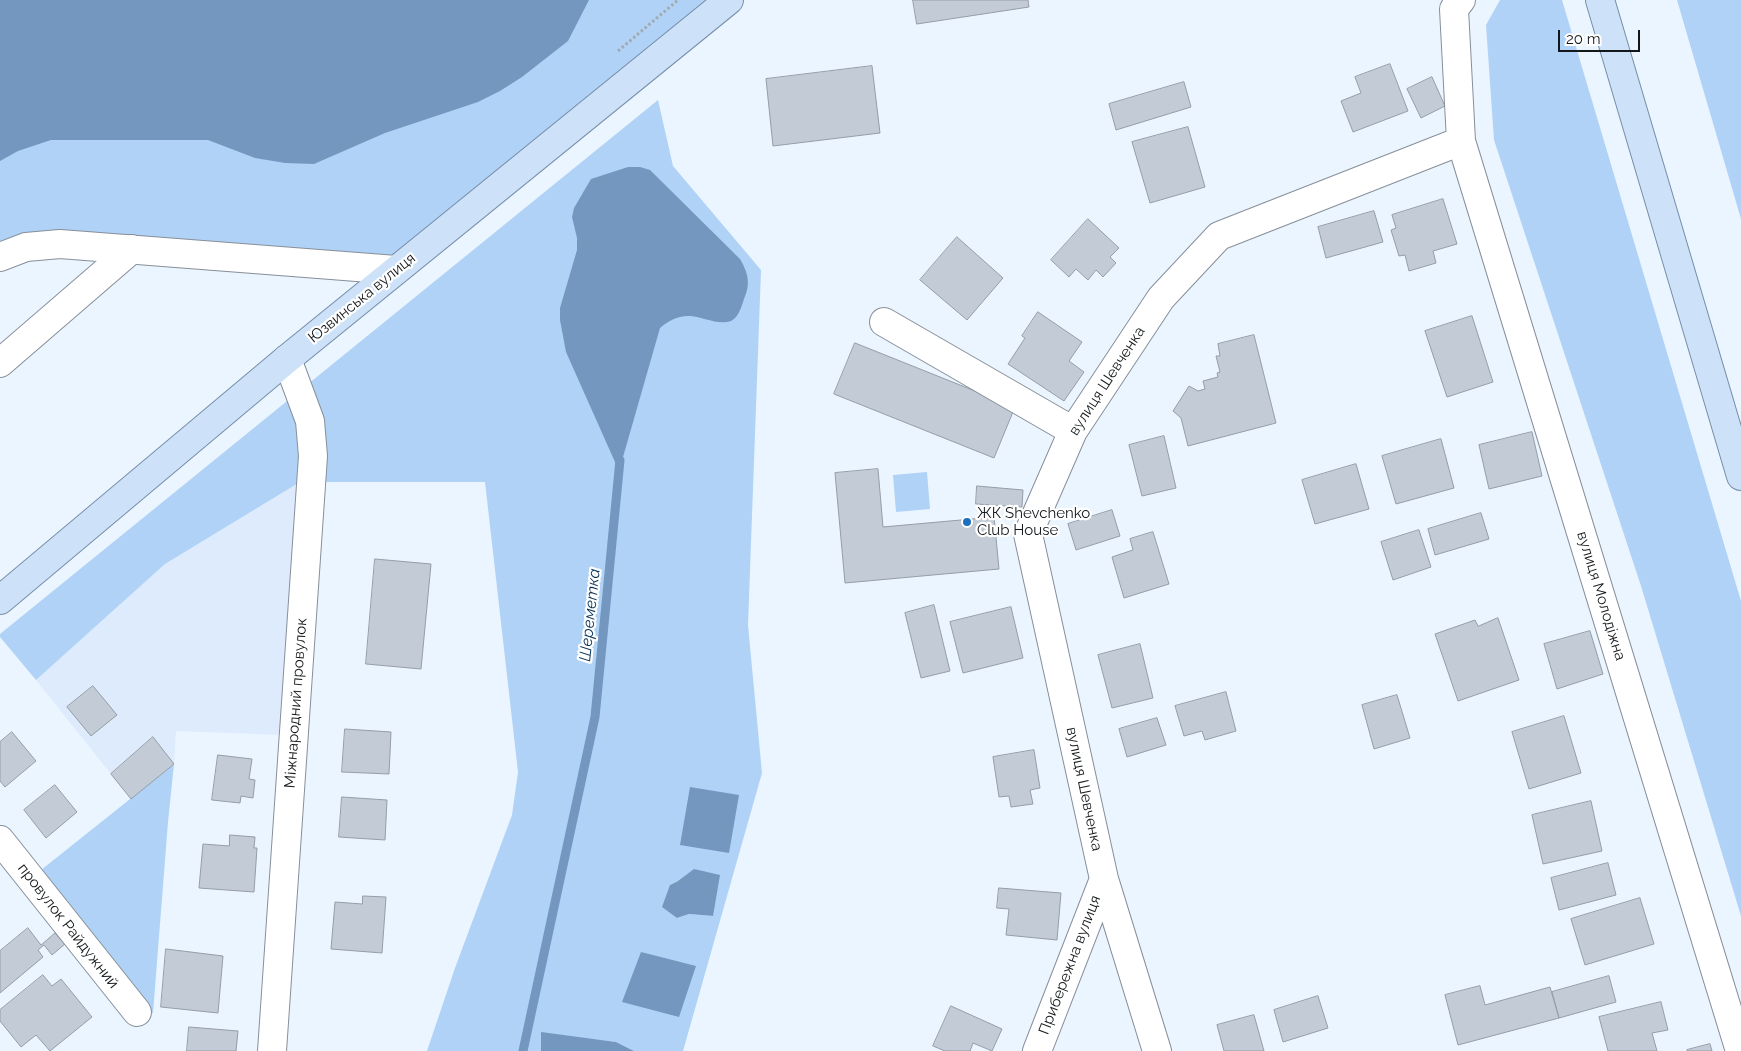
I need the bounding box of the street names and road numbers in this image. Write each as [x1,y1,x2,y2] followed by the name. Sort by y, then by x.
[305,249,419,347] street label: Юзвинська вулиця
[1065,323,1149,439] street label: вулиця Шевченка
[1573,529,1629,663] street label: вулиця Молодіжна
[281,617,311,789] street label: Міжнародний провулок
[1062,725,1106,853] street label: вулиця Шевченка
[14,860,122,992] street label: провулок Райдужний
[1035,893,1105,1037] street label: Прибережна вулиця

